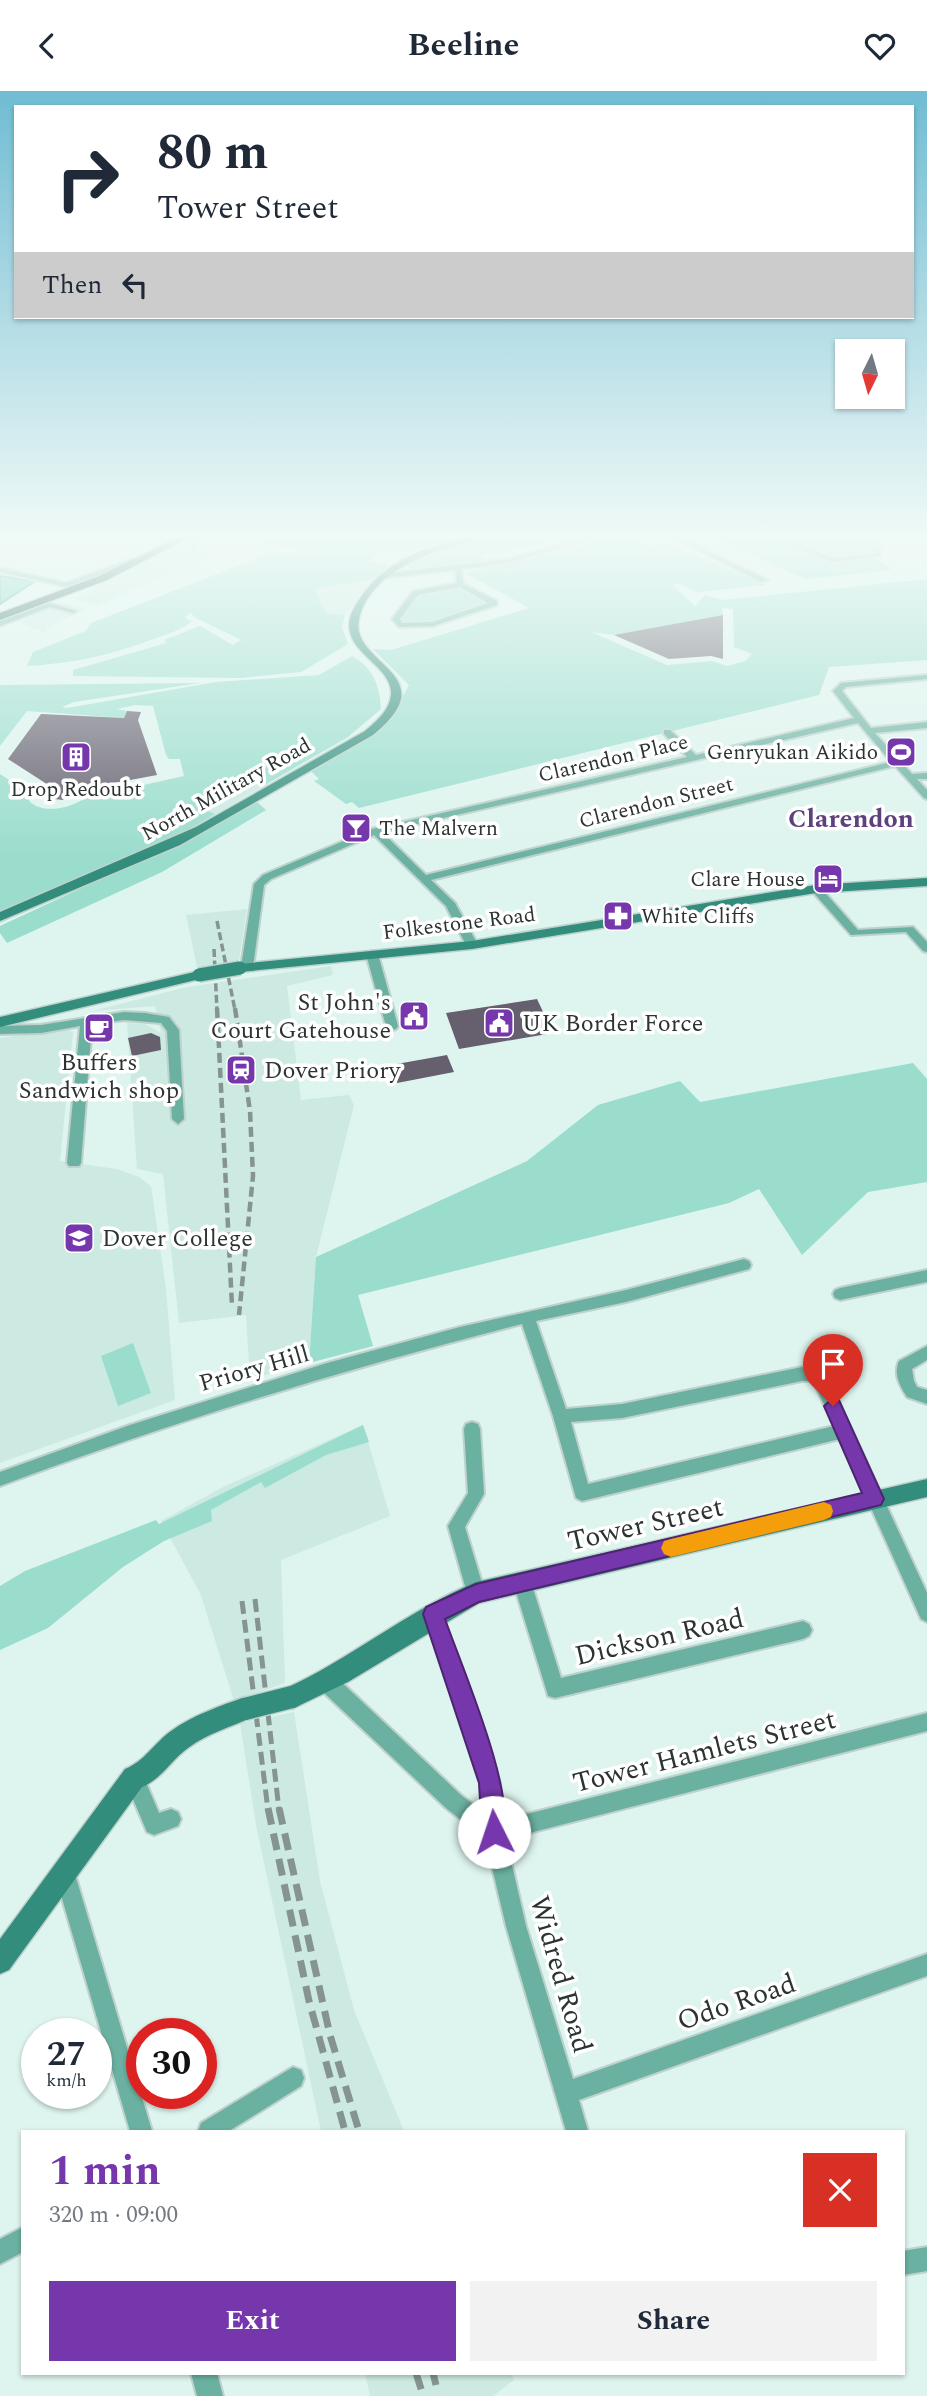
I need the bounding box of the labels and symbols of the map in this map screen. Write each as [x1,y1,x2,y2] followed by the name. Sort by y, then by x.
[835,339,905,409] north arrow
[535,726,691,792] street label: Clarendon Place
[136,730,317,850] street label: North Military Road
[884,735,918,769] sports icon: Genryukan Aikido
[707,737,878,769] place label: Genryukan Aikido
[59,740,93,774] building icon: Drop Redoubt
[576,768,737,838] street label: Clarendon Street
[10,774,142,806] place label: Drop Redoubt
[788,799,914,839] district label: Clarendon
[339,811,373,845] bar icon: The Malvern
[379,813,498,845] place label: The Malvern
[811,862,845,896] hotel icon: Clare House
[690,864,805,896] place label: Clare House
[381,899,537,949] street label: Folkestone Road
[601,899,635,933] pharmacy icon: White Cliffs
[641,901,755,933] place label: White Cliffs
[210,985,391,1049] place label: St John's Court Gatehouse
[397,999,431,1033] public building icon: St John's Court Gatehouse
[482,1006,516,1040] public building icon: UK Border Force
[522,1006,703,1042] place label: UK Border Force
[82,1011,116,1045] cafe icon: Buffers Sandwich shop
[19,1045,179,1109] place label: Buffers Sandwich shop
[224,1053,258,1087] station icon: Dover Priory
[264,1053,402,1089] place label: Dover Priory
[62,1221,96,1255] school or university icon: Dover College
[102,1221,253,1257] place label: Dover College
[803,1334,863,1406] pin
[195,1336,314,1402] street label: Priory Hill
[563,1486,728,1563] street label: Tower Street
[570,1597,748,1678] street label: Dickson Road
[568,1698,841,1805] street label: Tower Hamlets Street
[457,1795,531,1869] position arrow
[518,1891,604,2058] street label: Widred Road
[671,1962,802,2043] street label: Odo Road
[126,2018,217,2109] speed limit sign: 30

